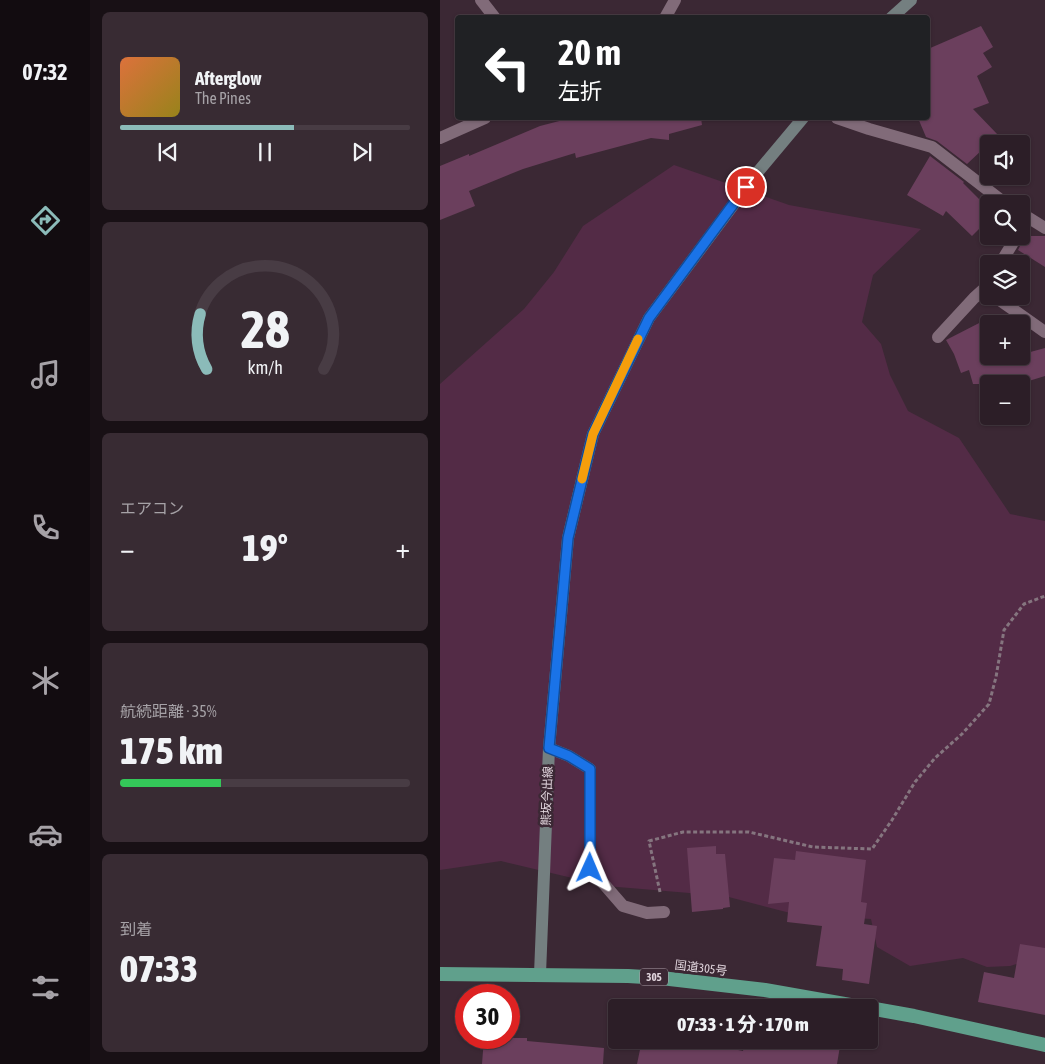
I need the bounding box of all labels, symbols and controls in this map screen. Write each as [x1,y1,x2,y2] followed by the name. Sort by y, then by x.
[558,32,621,72] text: 20 m
[475,35,540,100] icon: left
[22,59,68,85] text: 07:32
[195,67,262,89] text: Afterglow
[558,78,602,104] text: 左折
[195,89,251,107] text: The Pines
[980,135,1030,425] map controls
[980,135,1030,185] button: sound
[154,138,182,166] icon: previous
[251,138,279,166] icon: pause
[348,138,376,166] icon: next
[725,166,767,208] pin
[732,173,760,201] icon: arrive
[980,195,1030,245] button: search
[28,203,63,238] icon: directions
[980,255,1030,305] button: layers
[241,299,289,359] text: 28
[980,315,1030,365] button: +
[28,357,63,392] icon: music
[247,357,283,378] text: km/h
[980,375,1030,425] button: −
[120,499,184,517] text: エアコン
[28,510,63,545] icon: phone
[242,526,288,569] text: 19°
[120,532,135,564] text: −
[395,532,410,564] text: +
[28,663,63,698] icon: climate
[120,702,217,720] text: 航続距離 · 35%
[120,729,223,772] text: 175 km
[539,766,555,826] street label: 熊坂今出線
[28,817,63,852] icon: car
[563,841,615,893] position arrow
[120,920,152,938] text: 到着
[120,947,198,990] text: 07:33
[674,958,728,978] street label: 国道305号
[640,969,668,986] road number: 305
[28,970,63,1005] icon: filters
[455,984,520,1049] speed limit sign: 30
[677,1013,809,1035] text: 07:33 · 1 分 · 170 m

